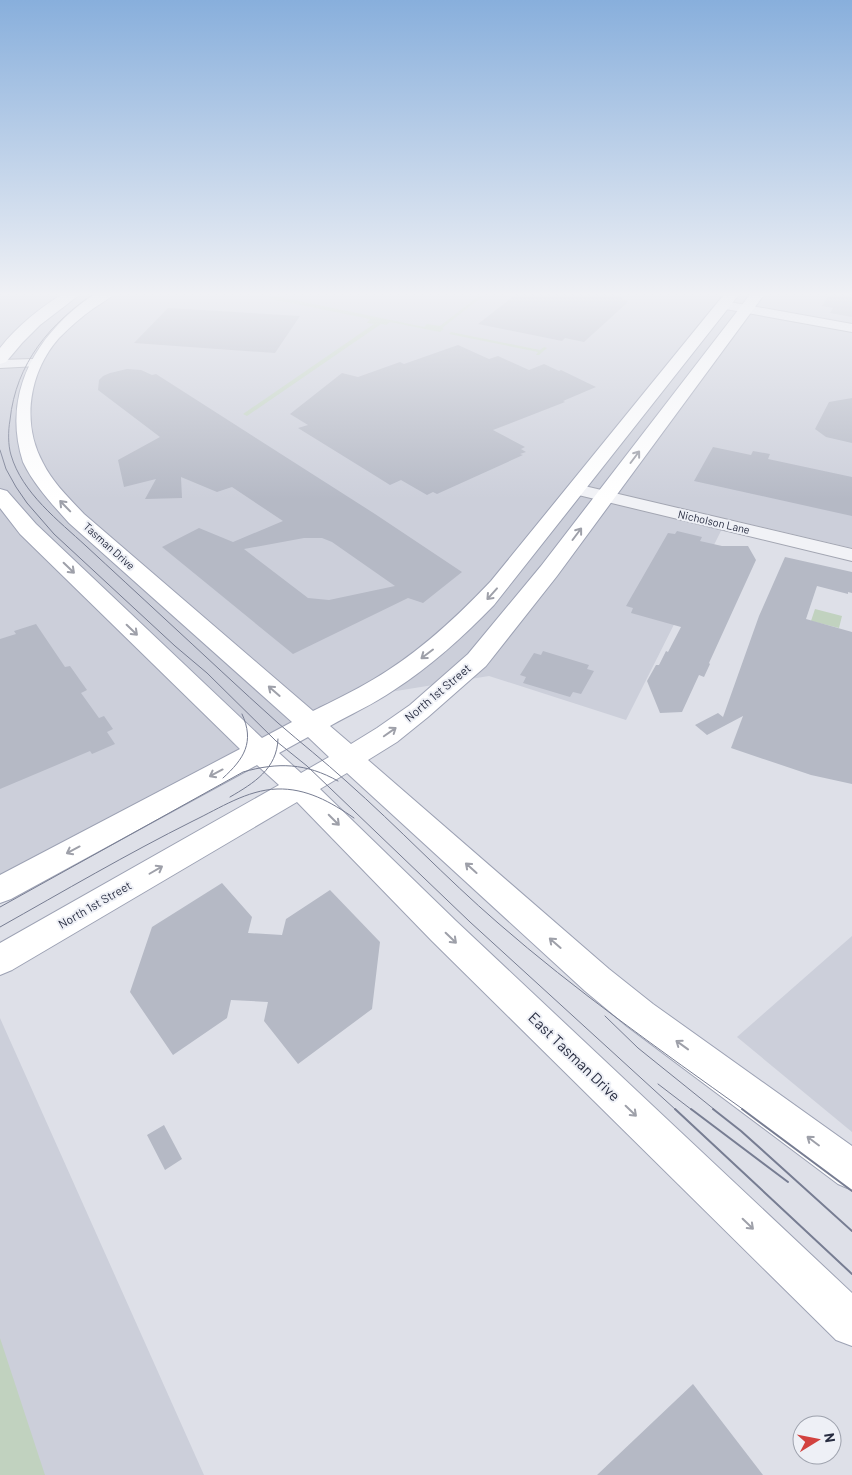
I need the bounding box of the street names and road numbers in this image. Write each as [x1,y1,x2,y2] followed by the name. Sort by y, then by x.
[677,507,751,536] street label: Nicholson Lane
[81,519,138,572] street label: Tasman Drive
[401,661,473,724] street label: North 1st Street
[56,878,133,931] street label: North 1st Street
[525,1008,624,1104] street label: East Tasman Drive

